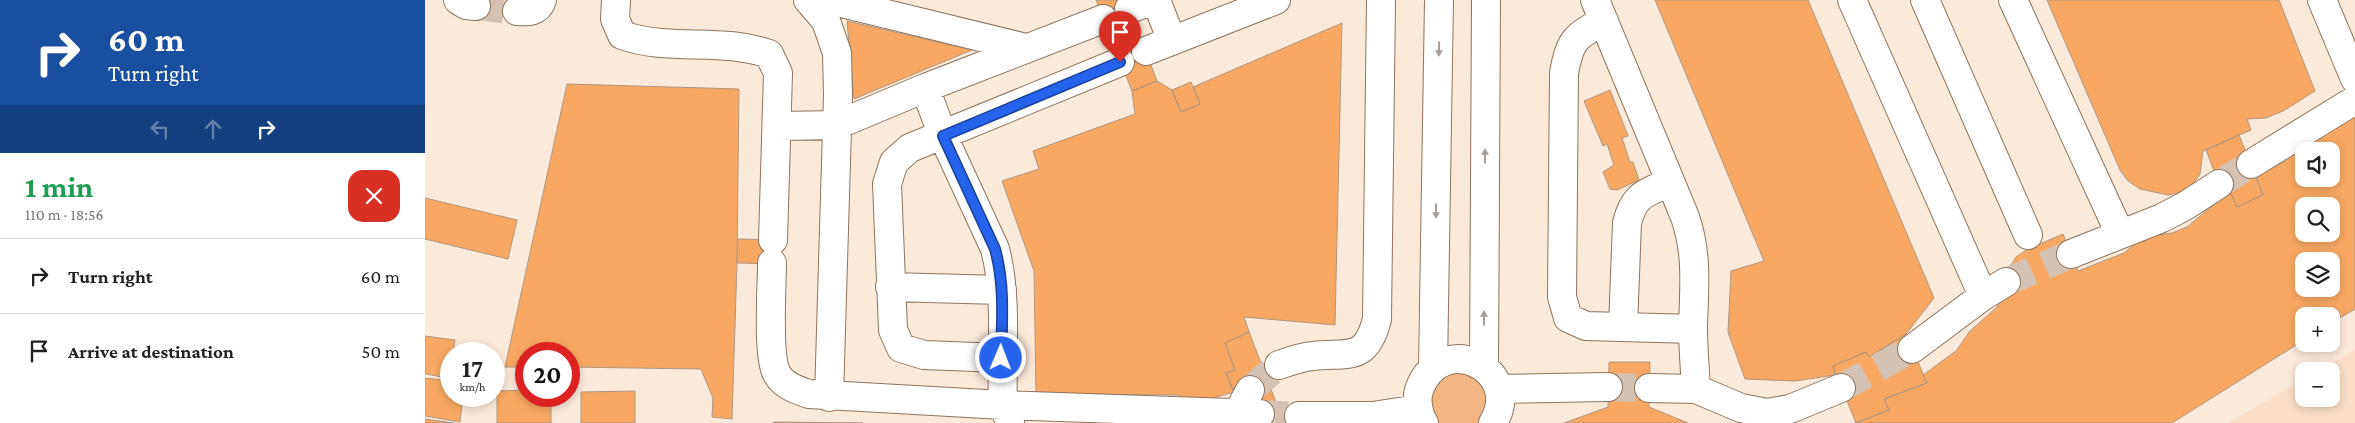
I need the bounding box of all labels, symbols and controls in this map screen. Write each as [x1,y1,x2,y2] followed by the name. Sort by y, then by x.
[1099,11,1141,62] pin
[1106,18,1134,46] icon: arrive
[25,20,90,85] icon: right
[108,20,185,59] text: 60 m
[1435,41,1443,57] one-way arrow
[108,61,199,86] text: Turn right
[146,115,174,143] icon: left
[199,115,227,143] icon: ahead
[252,115,280,143] icon: right
[2295,142,2340,407] map controls
[2295,142,2340,187] button: sound
[1481,147,1489,163] one-way arrow
[25,170,93,203] text: 1 min
[348,170,400,222] button: close
[2295,197,2340,242] button: search
[1432,203,1440,219] one-way arrow
[25,206,104,223] text: 110 m · 18:56
[2295,252,2340,297] button: layers
[25,262,53,290] icon: right
[68,266,153,287] text: Turn right
[361,266,400,287] text: 60 m
[2295,307,2340,352] button: +
[1480,310,1488,326] one-way arrow
[974,331,1026,383] position arrow
[25,337,53,365] icon: arrive
[68,341,234,362] text: Arrive at destination
[361,341,400,362] text: 50 m
[515,342,580,407] speed limit sign: 20
[462,355,483,382] text: 17
[2295,362,2340,407] button: −
[460,380,485,394] text: km/h

